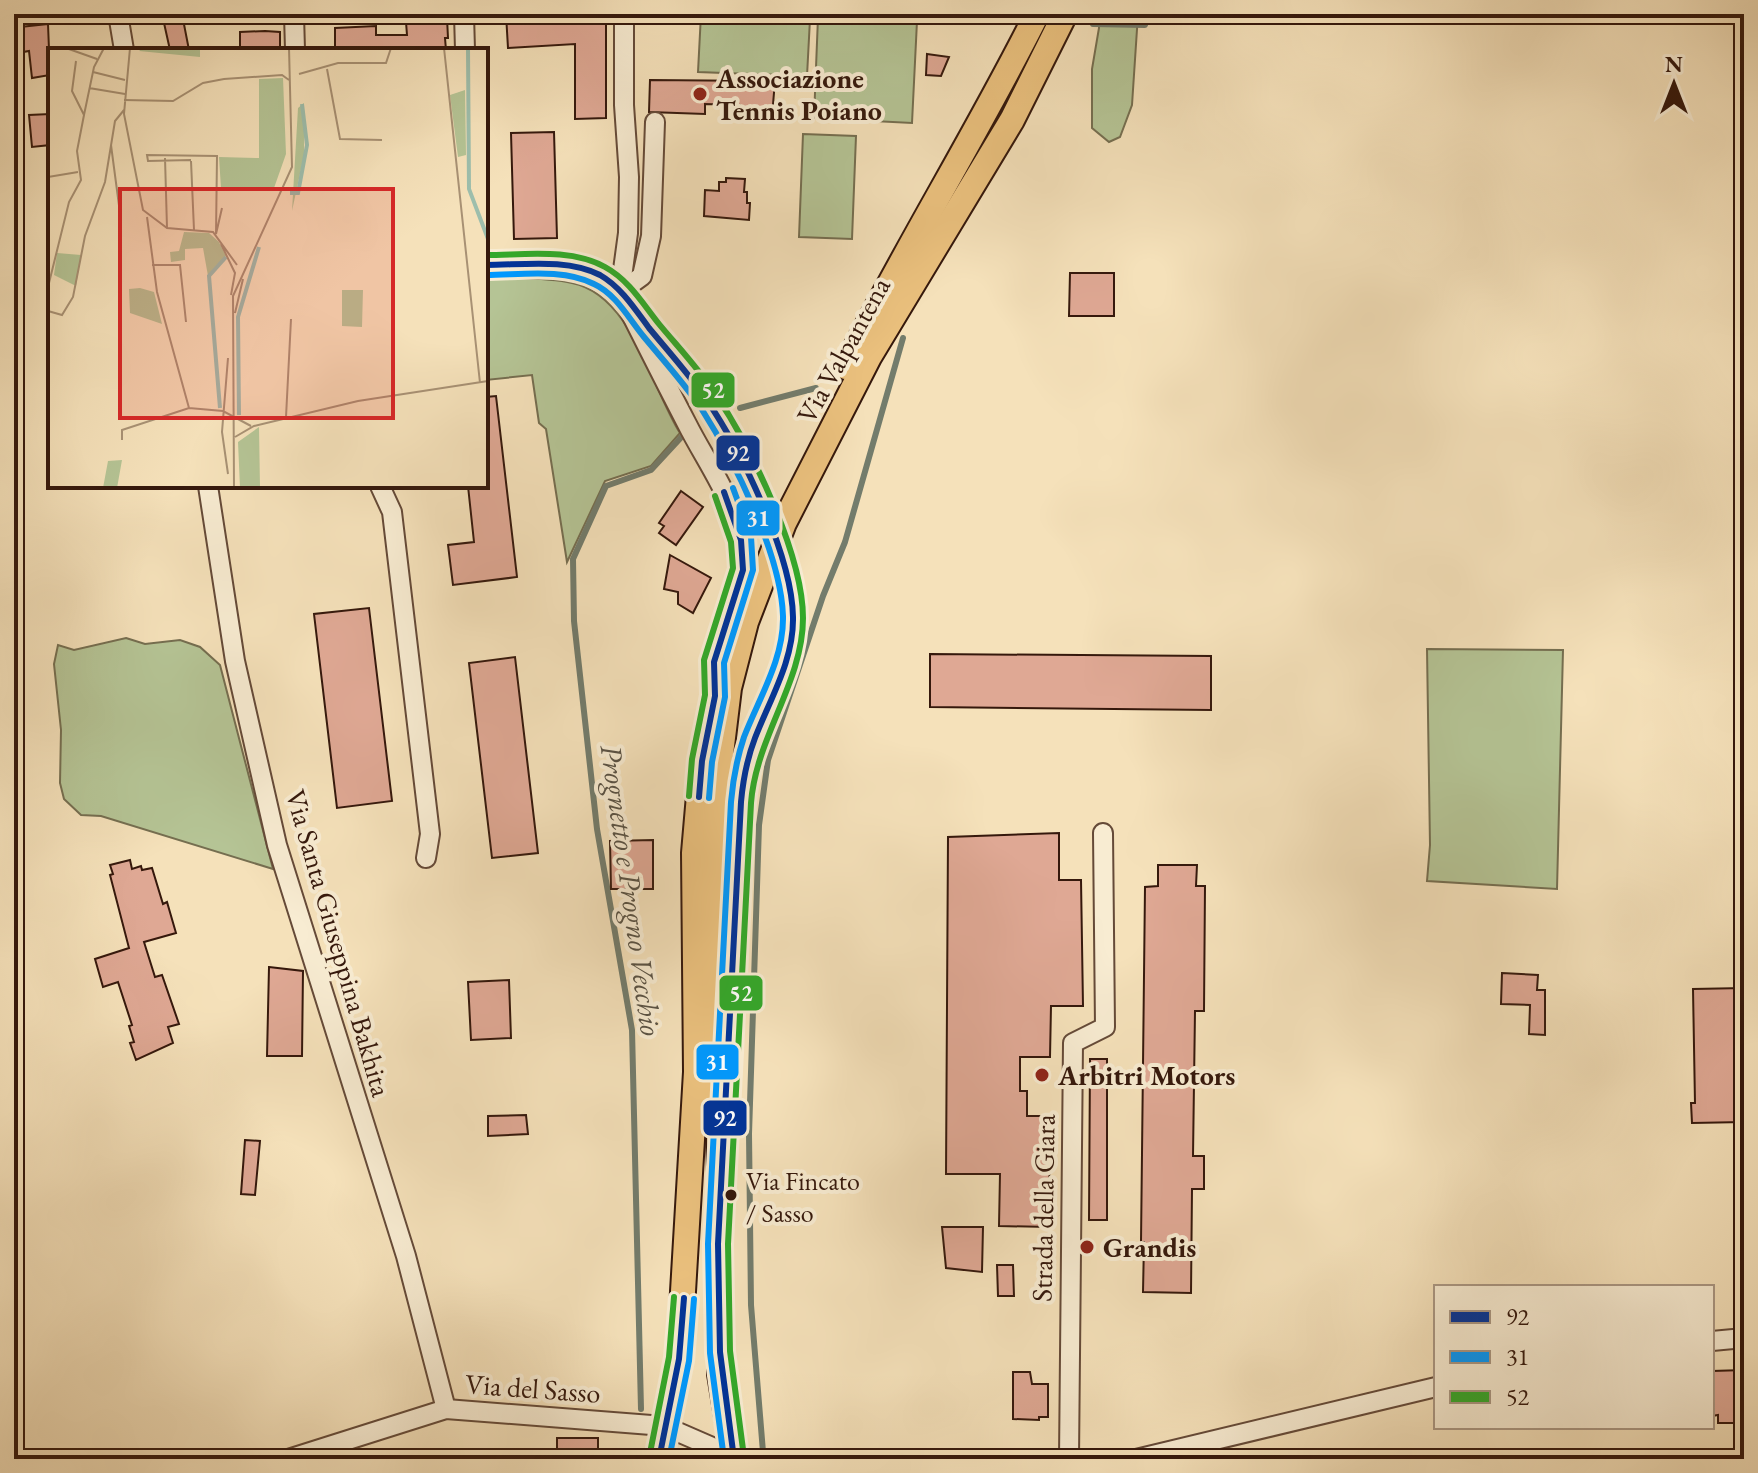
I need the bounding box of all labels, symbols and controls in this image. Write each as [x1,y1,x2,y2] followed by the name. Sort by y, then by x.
[1634,44,1714,124] north arrow
[48,48,488,488] inset map
[1665,50,1683,79] text: N
[715,60,882,128] place label: Associazione Tennis Poiano
[691,85,709,103] marker: Associazione Tennis Poiano
[788,270,898,429] street label: Via Valpantena
[690,371,736,409] line badge: 52
[701,376,725,405] text: 52
[715,434,761,472] line badge: 92
[726,439,750,468] text: 92
[735,499,781,537] line badge: 31
[746,504,770,533] text: 31
[592,742,671,1038] water label: Prognetto e Progno Vecchio
[278,785,400,1102] street label: Via Santa Giuseppina Bakhita
[718,974,764,1012] line badge: 52
[729,979,753,1008] text: 52
[695,1043,740,1081] line badge: 31
[705,1048,729,1077] text: 31
[1057,1057,1235,1093] place label: Arbitri Motors
[1033,1066,1051,1084] marker: Arbitri Motors
[702,1099,748,1137] line badge: 92
[713,1104,737,1133] text: 92
[1023,1113,1063,1302] street label: Strada della Giara
[746,1164,860,1230] place label: Via Fincato / Sasso
[723,1187,739,1203] marker: Via Fincato / Sasso
[1103,1229,1196,1265] place label: Grandis
[1078,1238,1096,1256] marker: Grandis
[1434,1285,1714,1429] legend
[1506,1301,1530,1332] text: 92
[1506,1341,1529,1372] text: 31
[464,1365,602,1411] street label: Via del Sasso
[1506,1381,1530,1412] text: 52

